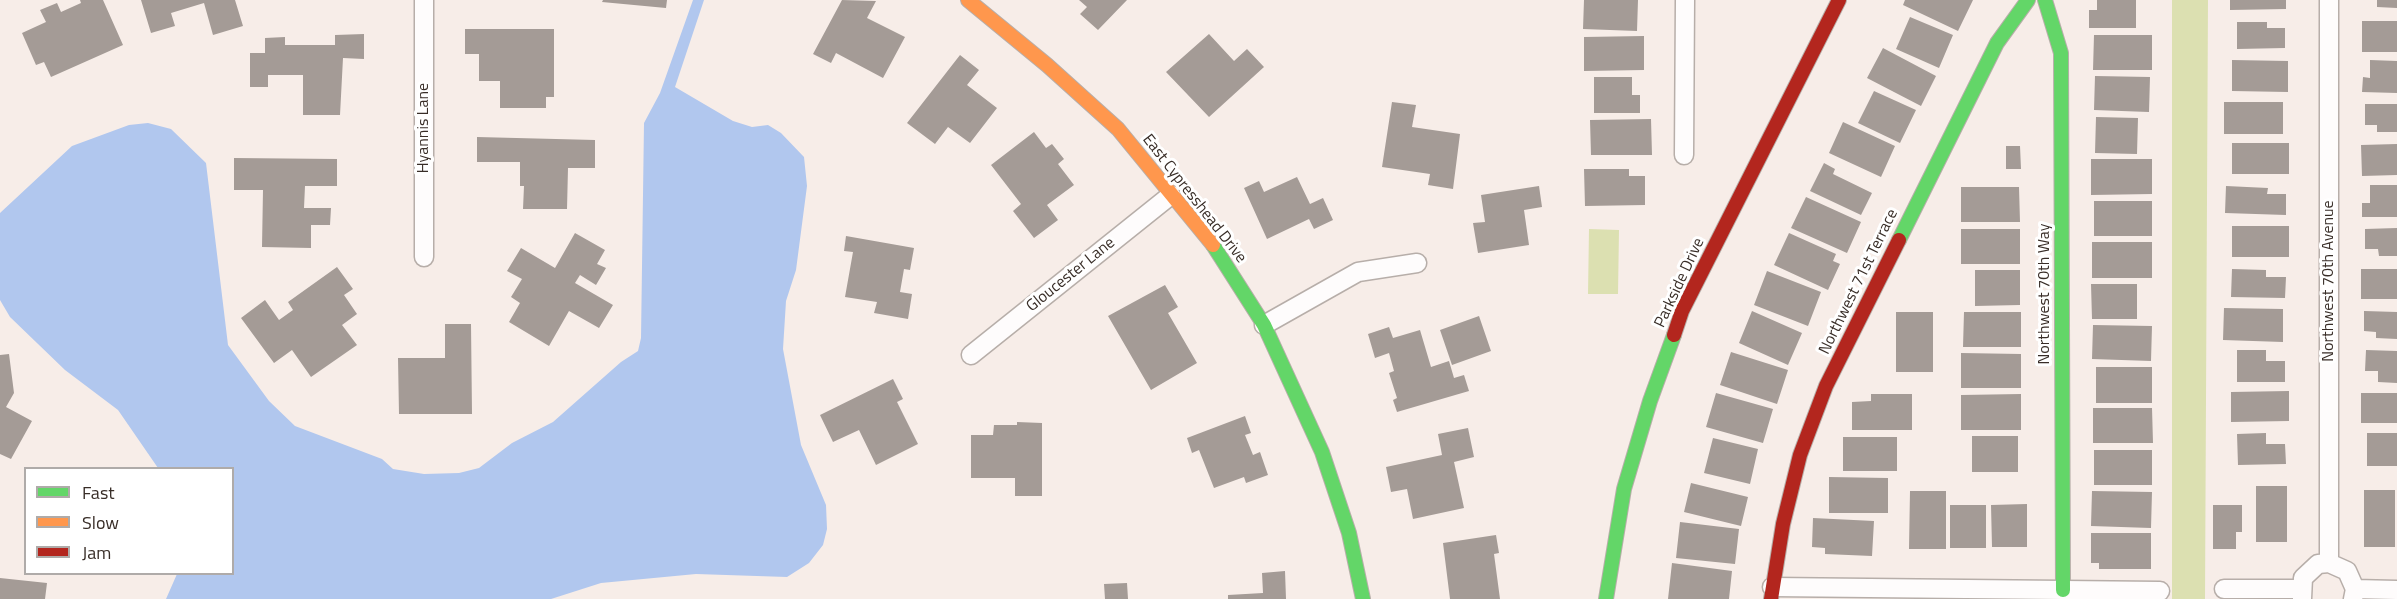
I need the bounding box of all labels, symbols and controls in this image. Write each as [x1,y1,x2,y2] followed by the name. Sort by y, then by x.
[414,83,434,173] street label: Hyannis Lane
[1138,131,1250,267] street label: East Cypresshead Drive
[2319,200,2339,362] street label: Northwest 70th Avenue
[1815,206,1903,358] street label: Northwest 71st Terrace
[2035,224,2055,364] street label: Northwest 70th Way
[1023,234,1119,316] street label: Gloucester Lane
[1651,235,1709,331] street label: Parkside Drive
[24,467,234,575] legend
[82,479,115,506] text: Fast
[82,509,119,536] text: Slow
[82,539,111,566] text: Jam

